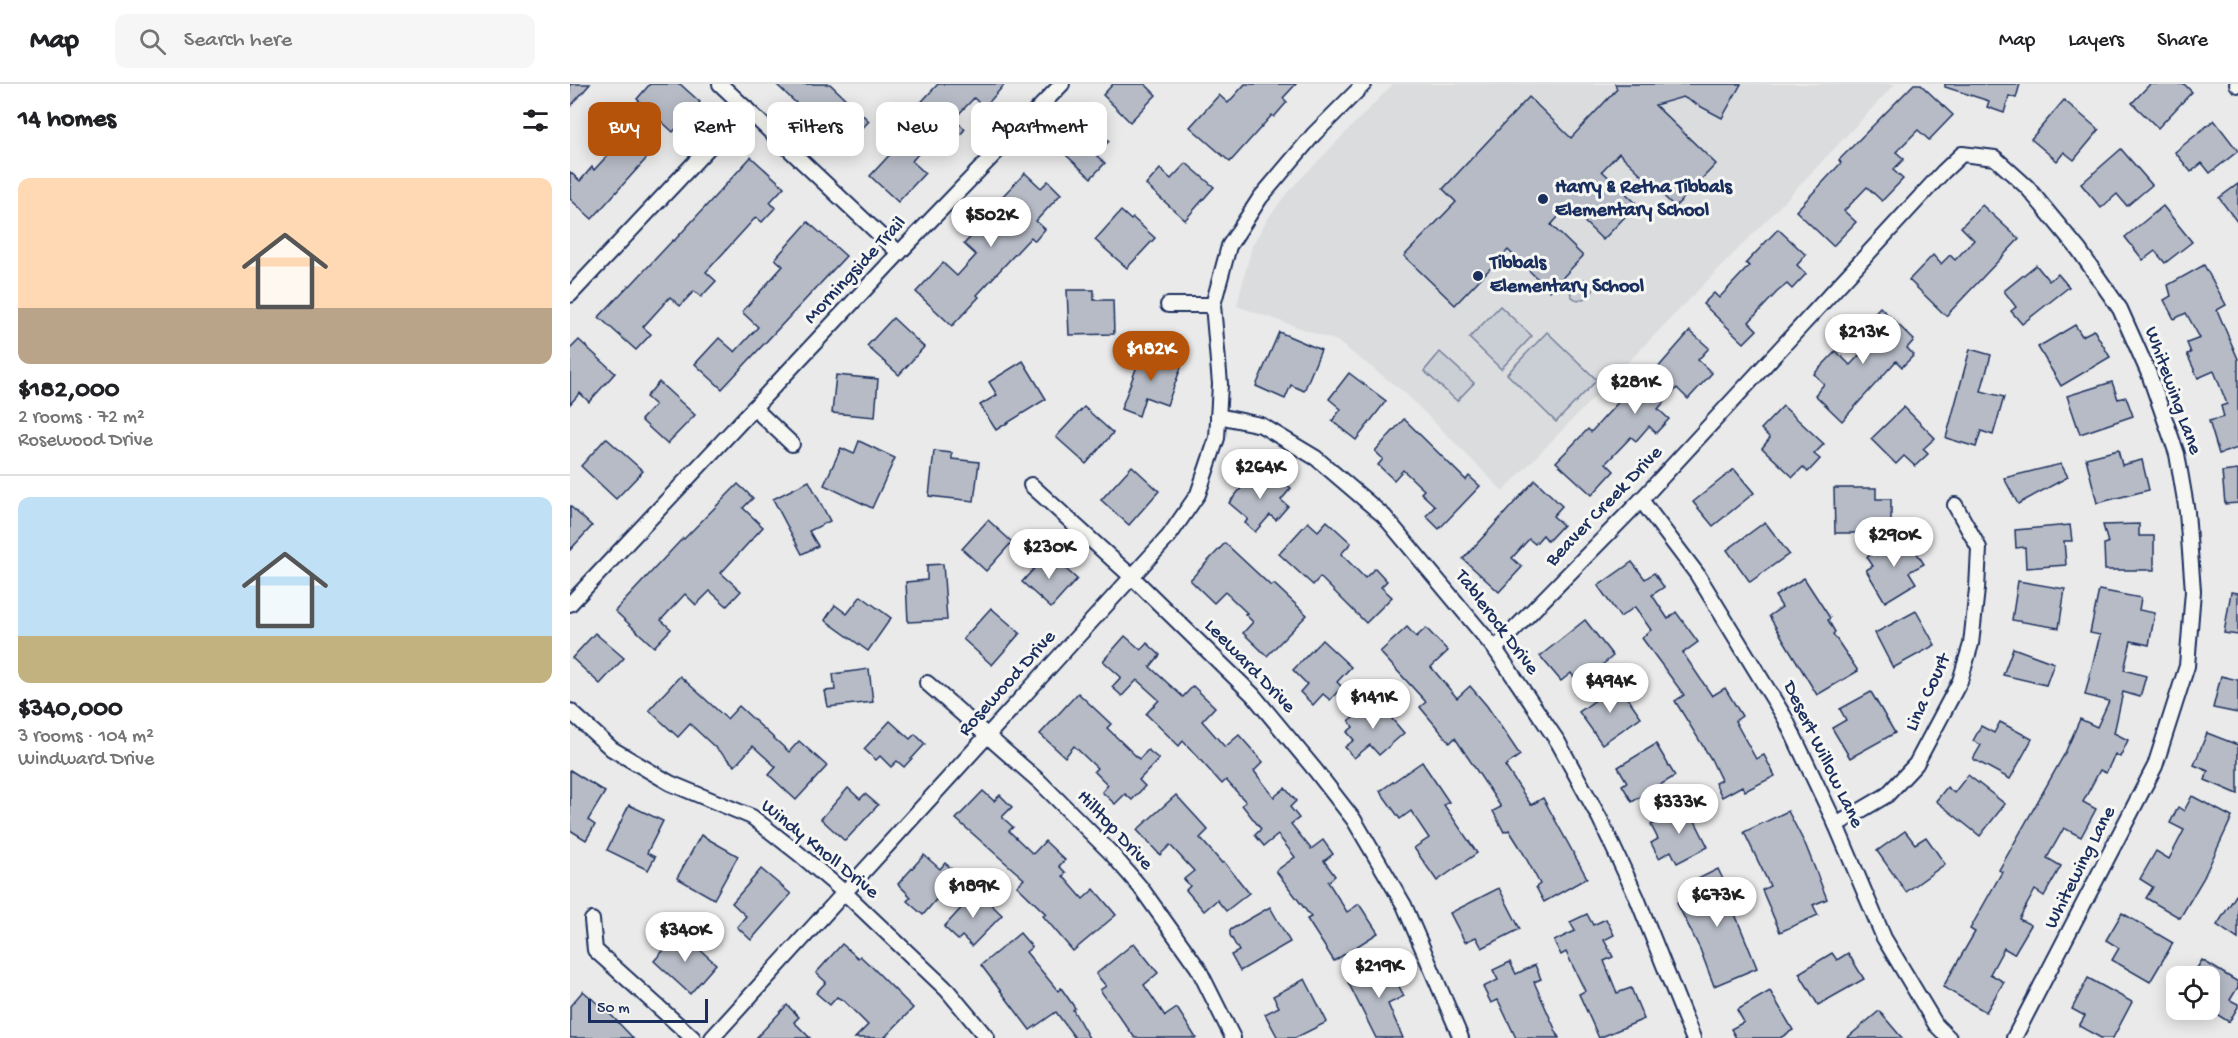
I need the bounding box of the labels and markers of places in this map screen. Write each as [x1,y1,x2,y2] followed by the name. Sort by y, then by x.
[1555,177,1733,223] place label: Harry & Retha Tibbals Elementary School
[1536,192,1550,206] marker: Harry & Retha Tibbals Elementary School
[949,197,1033,248] pin: $502K
[1488,253,1645,299] place label: Tibbals Elementary School
[1471,269,1485,283] marker: Tibbals Elementary School
[1821,314,1905,365] pin: $213K
[1109,331,1193,382] pin: $182K
[1593,364,1677,415] pin: $281K
[1218,449,1302,500] pin: $264K
[1852,517,1936,568] pin: $290K
[1007,529,1091,580] pin: $230K
[1568,663,1652,714] pin: $494K
[1331,679,1415,730] pin: $141K
[1637,784,1721,835] pin: $333K
[931,868,1015,919] pin: $189K
[1675,877,1759,928] pin: $673K
[643,912,727,963] pin: $340K
[1337,948,1421,999] pin: $219K

